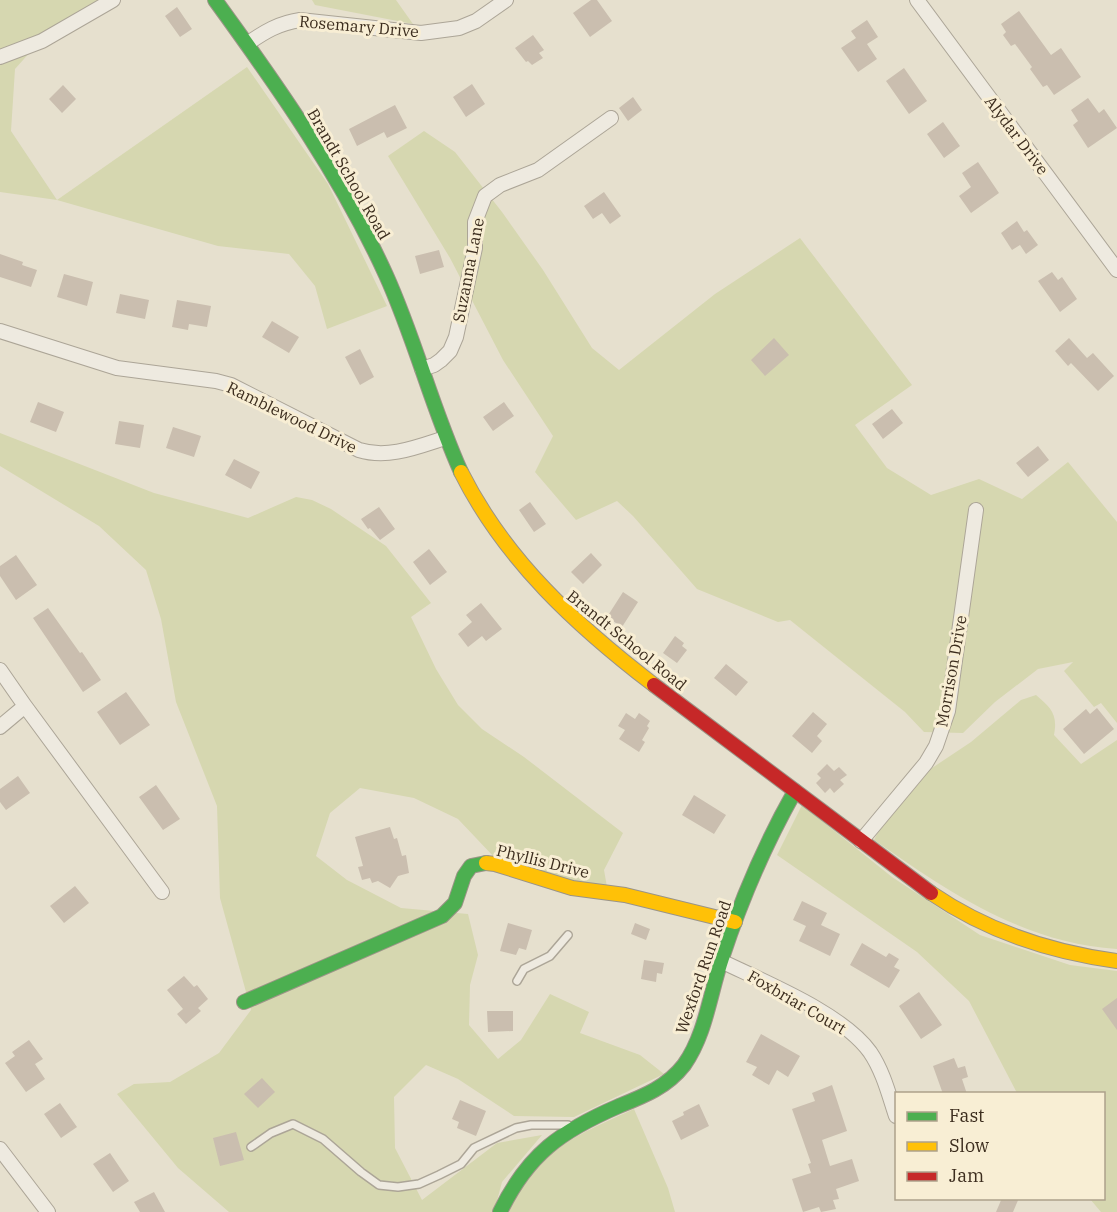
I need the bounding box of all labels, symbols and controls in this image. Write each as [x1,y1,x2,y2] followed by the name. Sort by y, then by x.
[298,11,420,41] street label: Rosemary Drive
[981,92,1053,178] street label: Alydar Drive
[303,105,395,243] street label: Brandt School Road
[448,216,488,324] street label: Suzanna Lane
[224,377,360,457] street label: Ramblewood Drive
[563,586,691,695] street label: Brandt School Road
[931,613,971,729] street label: Morrison Drive
[495,840,591,882] street label: Phyllis Drive
[671,897,735,1036] street label: Wexford Run Road
[744,966,850,1038] street label: Foxbriar Court
[895,1092,1105,1200] legend
[949,1104,984,1127] text: Fast
[949,1134,989,1157] text: Slow
[949,1164,984,1187] text: Jam

